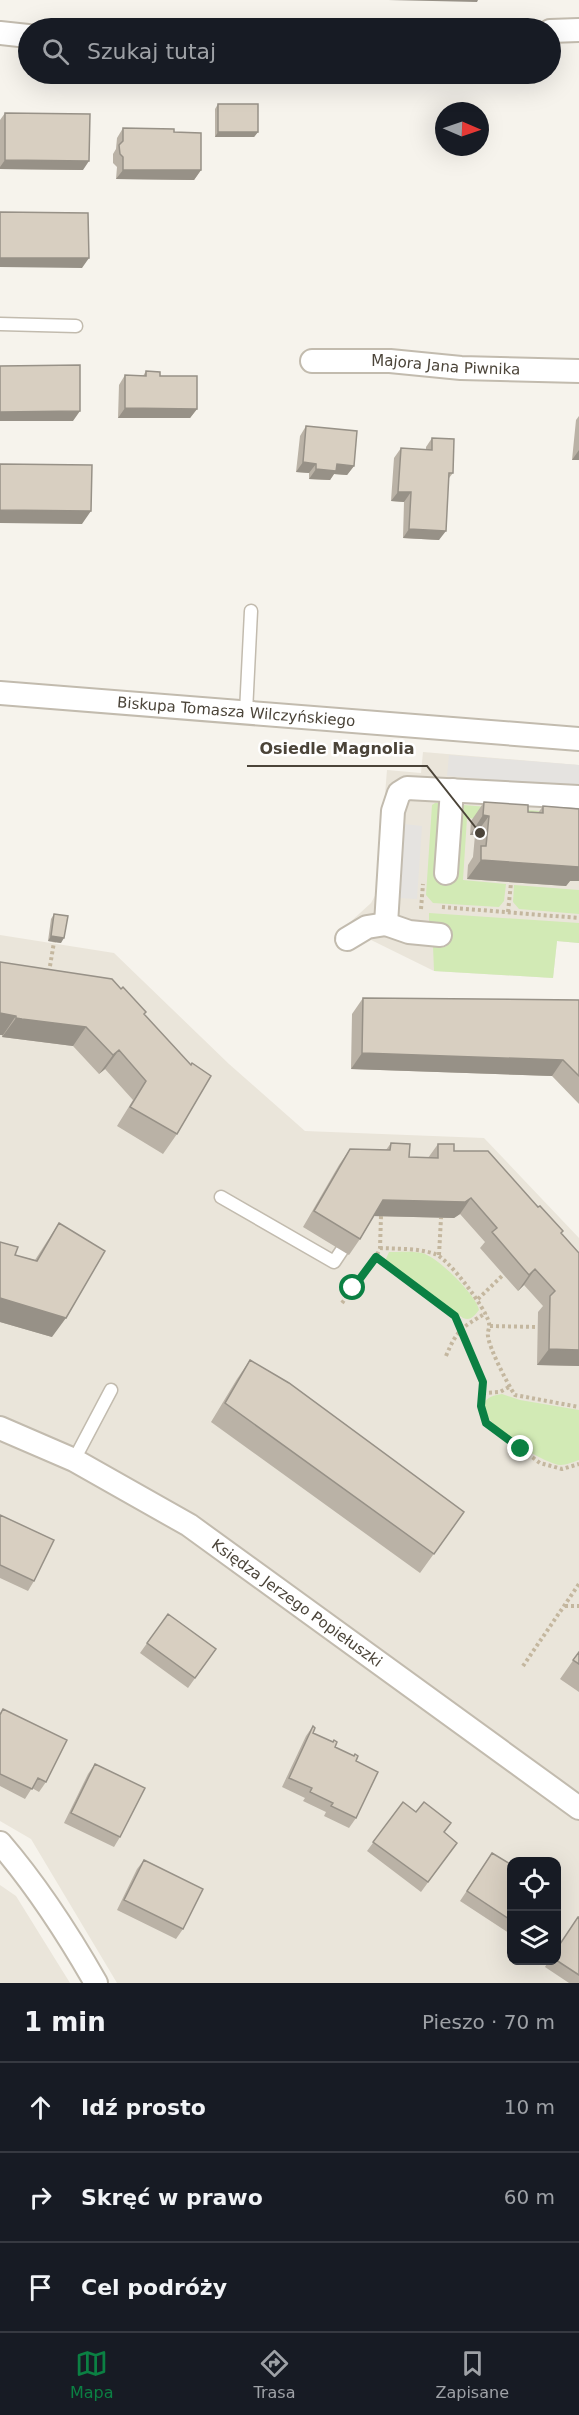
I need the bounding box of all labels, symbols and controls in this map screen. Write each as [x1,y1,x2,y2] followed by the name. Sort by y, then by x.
[18,18,561,84] search box
[39,35,72,68] icon: search
[87,39,216,64] text: Szukaj tutaj
[435,102,489,156] north arrow
[371,352,521,379] street label: Majora Jana Piwnika
[116,693,356,730] street label: Biskupa Tomasza Wilczyńskiego
[247,732,427,766] callout: Osiedle Magnolia
[259,739,415,758] text: Osiedle Magnolia
[339,1274,365,1300] route start
[507,1435,533,1461] route end
[208,1536,385,1671] street label: Księdza Jerzego Popiełuszki
[507,1857,561,1965] map controls
[507,1857,561,1911] button: locate
[507,1911,561,1965] button: layers
[24,2007,106,2037] text: 1 min
[422,2010,555,2034] text: Pieszo · 70 m
[24,2091,57,2124] icon: ahead
[81,2095,206,2120] text: Idź prosto
[504,2095,555,2119] text: 10 m
[24,2181,57,2214] icon: right
[81,2185,263,2210] text: Skręć w prawo
[504,2185,555,2209] text: 60 m
[24,2271,57,2304] icon: arrive
[81,2275,227,2300] text: Cel podróży
[70,2347,114,2402] tab: Mapa
[254,2347,296,2402] tab: Trasa
[435,2347,509,2402] tab: Zapisane

